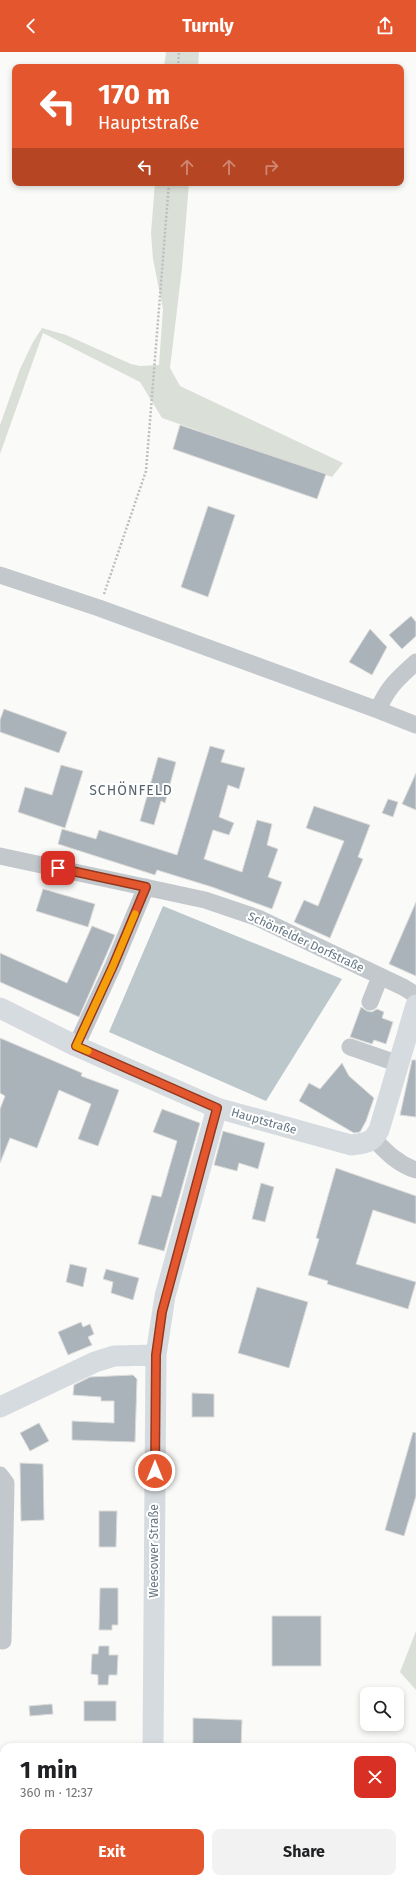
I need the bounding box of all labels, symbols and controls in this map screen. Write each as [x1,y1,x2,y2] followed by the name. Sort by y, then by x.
[20,15,42,37] icon: back
[182,15,234,37] text: Turnly
[374,15,396,37] icon: share
[98,78,170,111] text: 170 m
[32,80,84,132] icon: left
[98,112,199,134] text: Hauptstraße
[134,156,156,178] icon: left
[176,156,198,178] icon: ahead
[218,156,240,178] icon: ahead
[260,156,282,178] icon: right
[89,781,173,799] district label: SCHÖNFELD
[41,851,75,885] pin
[47,857,69,879] icon: arrive
[246,909,366,975] street label: Schönfelder Dorfstraße
[230,1105,298,1137] street label: Hauptstraße
[134,1450,176,1492] position arrow
[147,1504,161,1598] street label: Weesower Straße
[360,1687,404,1731] map controls
[360,1687,404,1731] button: search
[20,1756,78,1784] text: 1 min
[354,1756,396,1798] button: close
[20,1785,93,1800] text: 360 m · 12:37
[20,1829,204,1875] button: Exit
[212,1829,396,1875] button: Share

